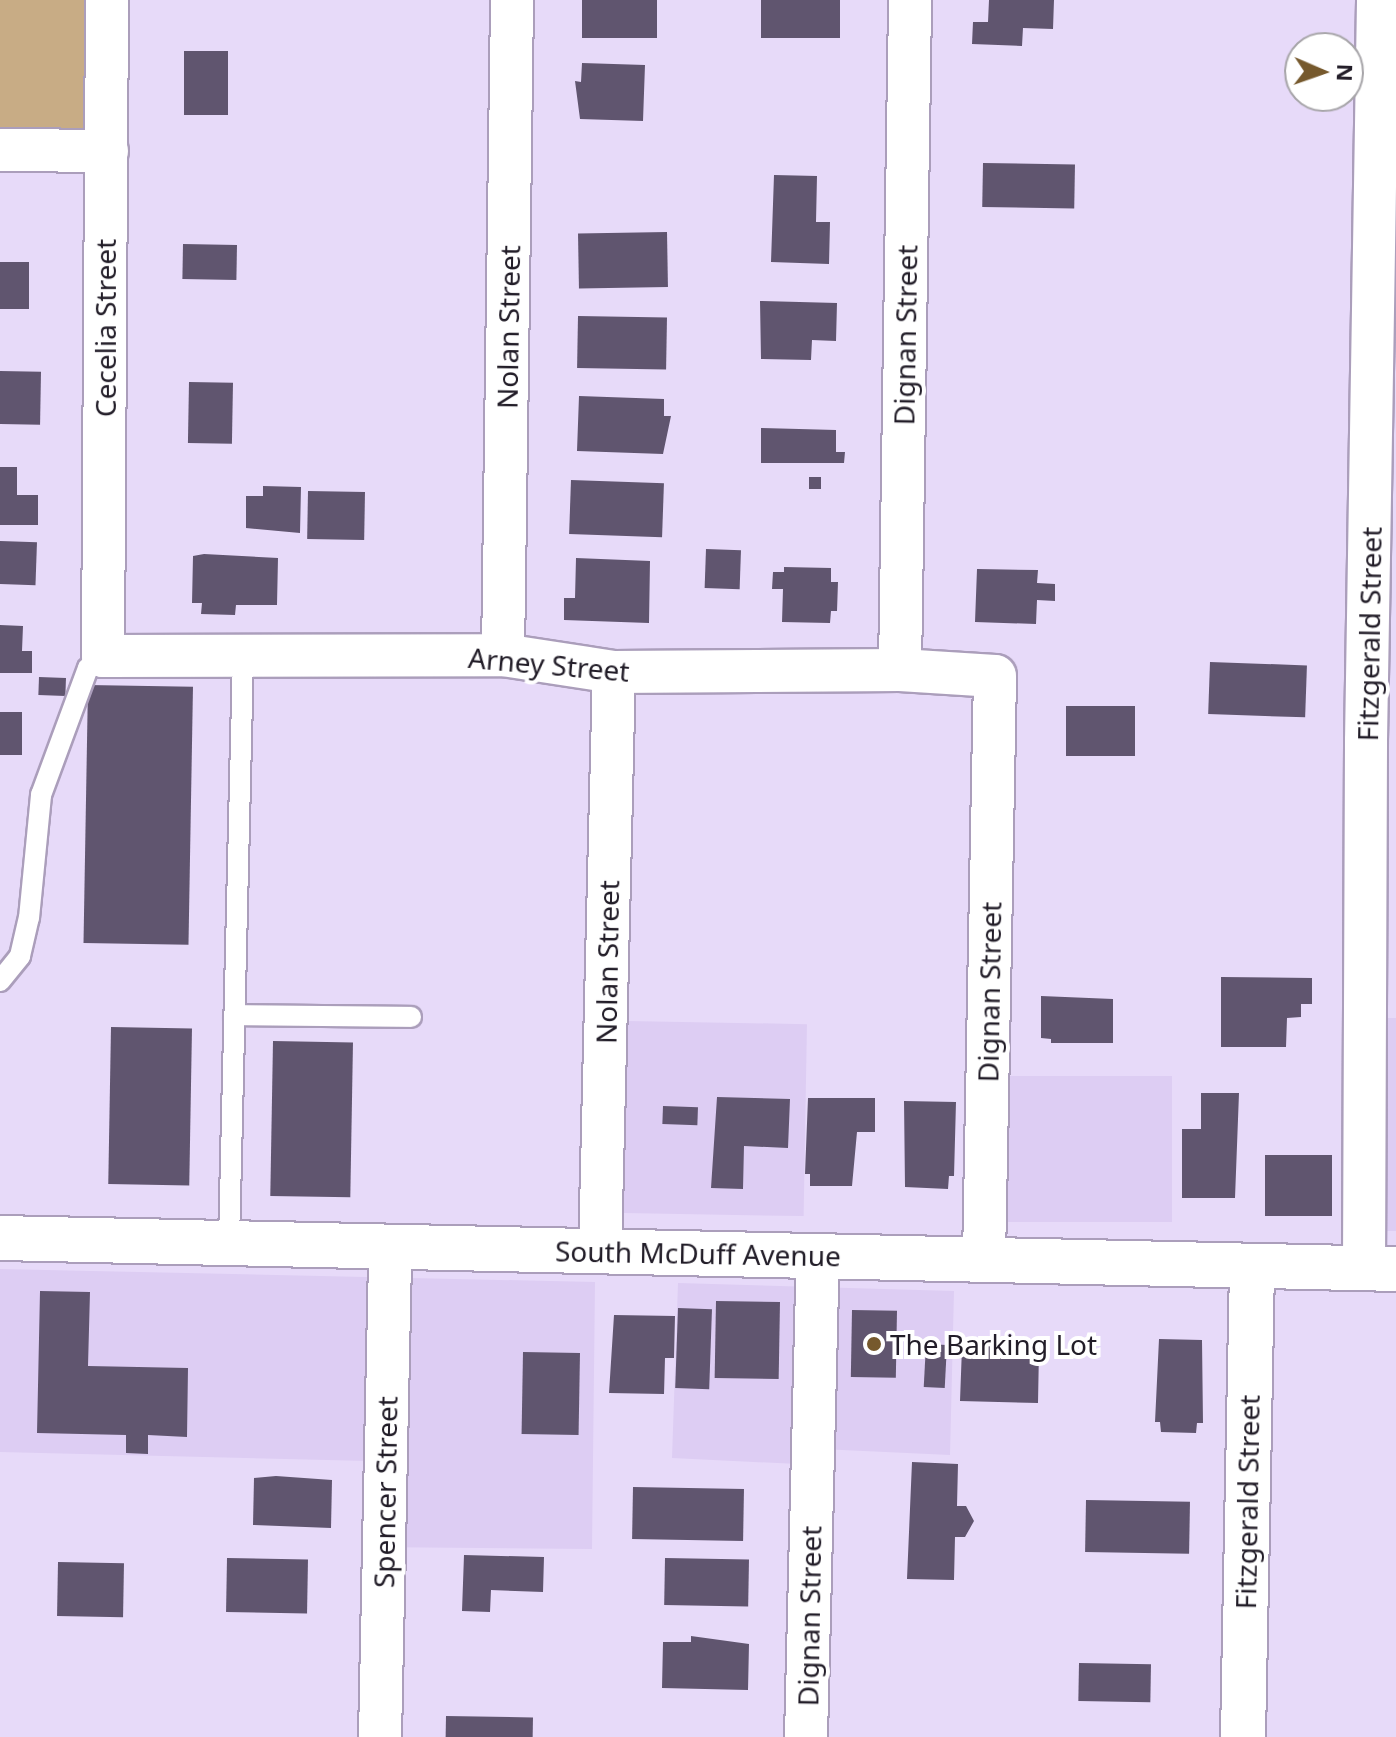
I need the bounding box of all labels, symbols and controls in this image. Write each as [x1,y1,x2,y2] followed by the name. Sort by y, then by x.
[1284,32,1364,112] north arrow
[1331,63,1361,82] text: N
[88,239,122,417] street label: Cecelia Street
[887,244,923,426] street label: Dignan Street
[490,245,526,409] street label: Nolan Street
[1350,526,1388,742] street label: Fitzgerald Street
[467,640,631,688] street label: Arney Street
[589,880,625,1044] street label: Nolan Street
[971,901,1007,1083] street label: Dignan Street
[555,1234,841,1272] street label: South McDuff Avenue
[890,1327,1097,1361] place label: The Barking Lot
[865,1335,883,1353] marker: The Barking Lot
[1228,1394,1266,1610] street label: Fitzgerald Street
[367,1396,403,1588] street label: Spencer Street
[791,1525,827,1707] street label: Dignan Street

